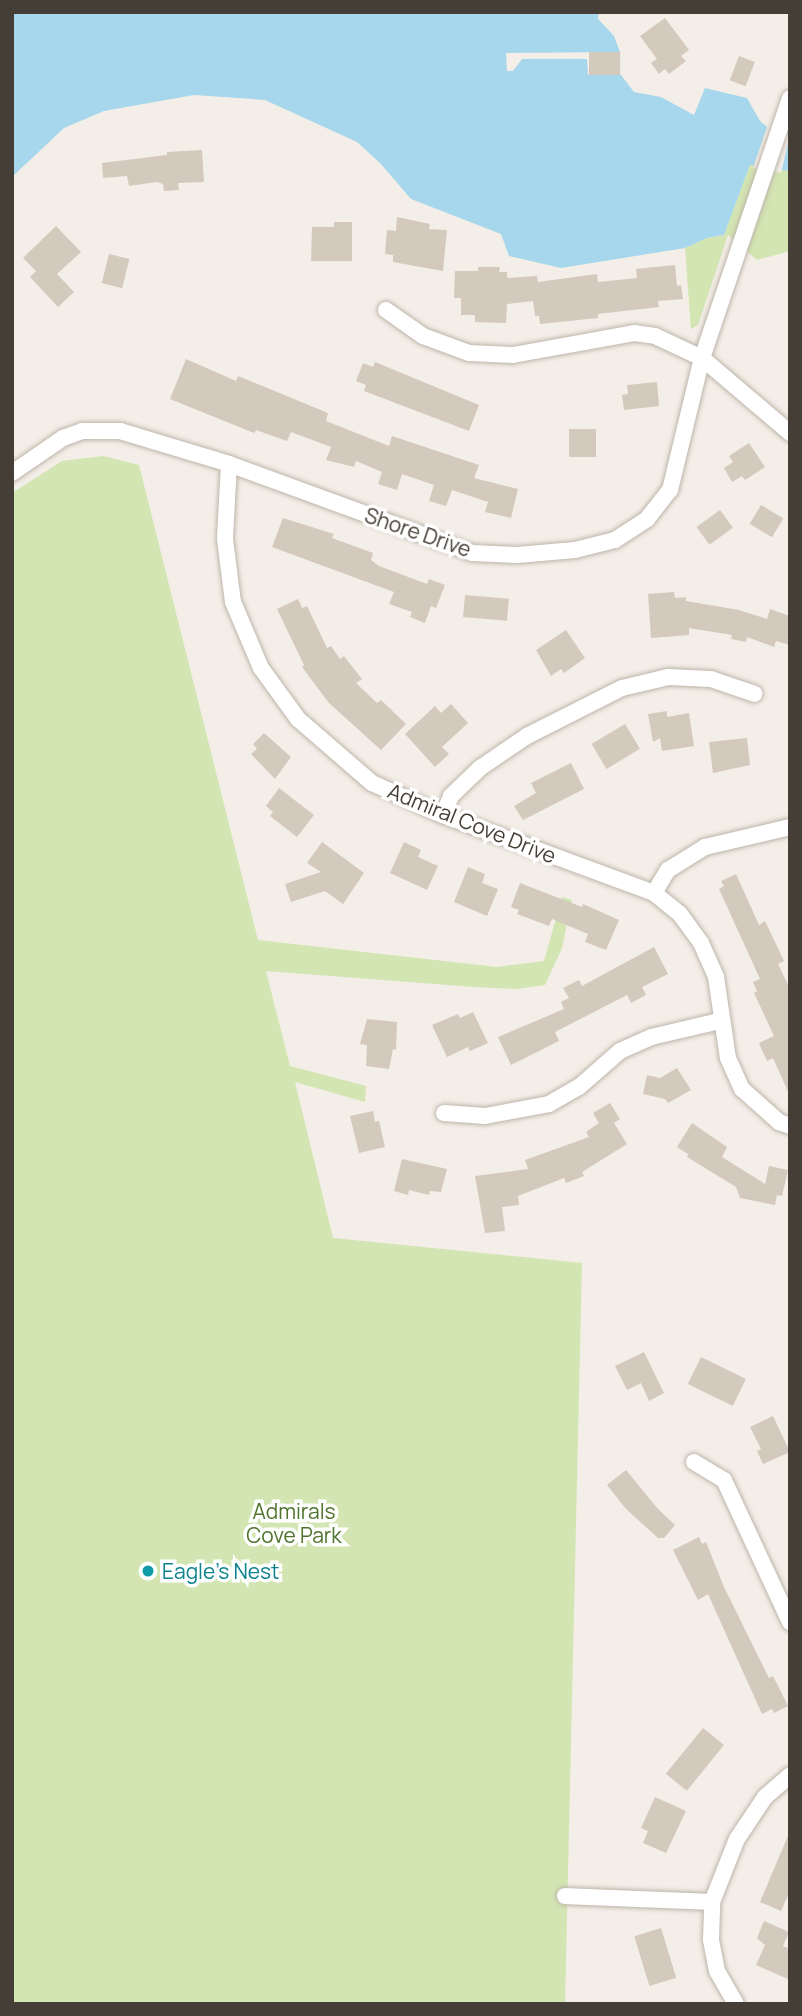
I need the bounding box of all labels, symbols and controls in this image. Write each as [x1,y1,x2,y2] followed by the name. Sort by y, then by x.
[362,502,474,562] street label: Shore Drive
[384,778,560,868] street label: Admiral Cove Drive
[246,1498,342,1548] park label: Admirals Cove Park
[162,1558,279,1584] place label: Eagle's Nest
[140,1563,156,1579] marker: Eagle's Nest

